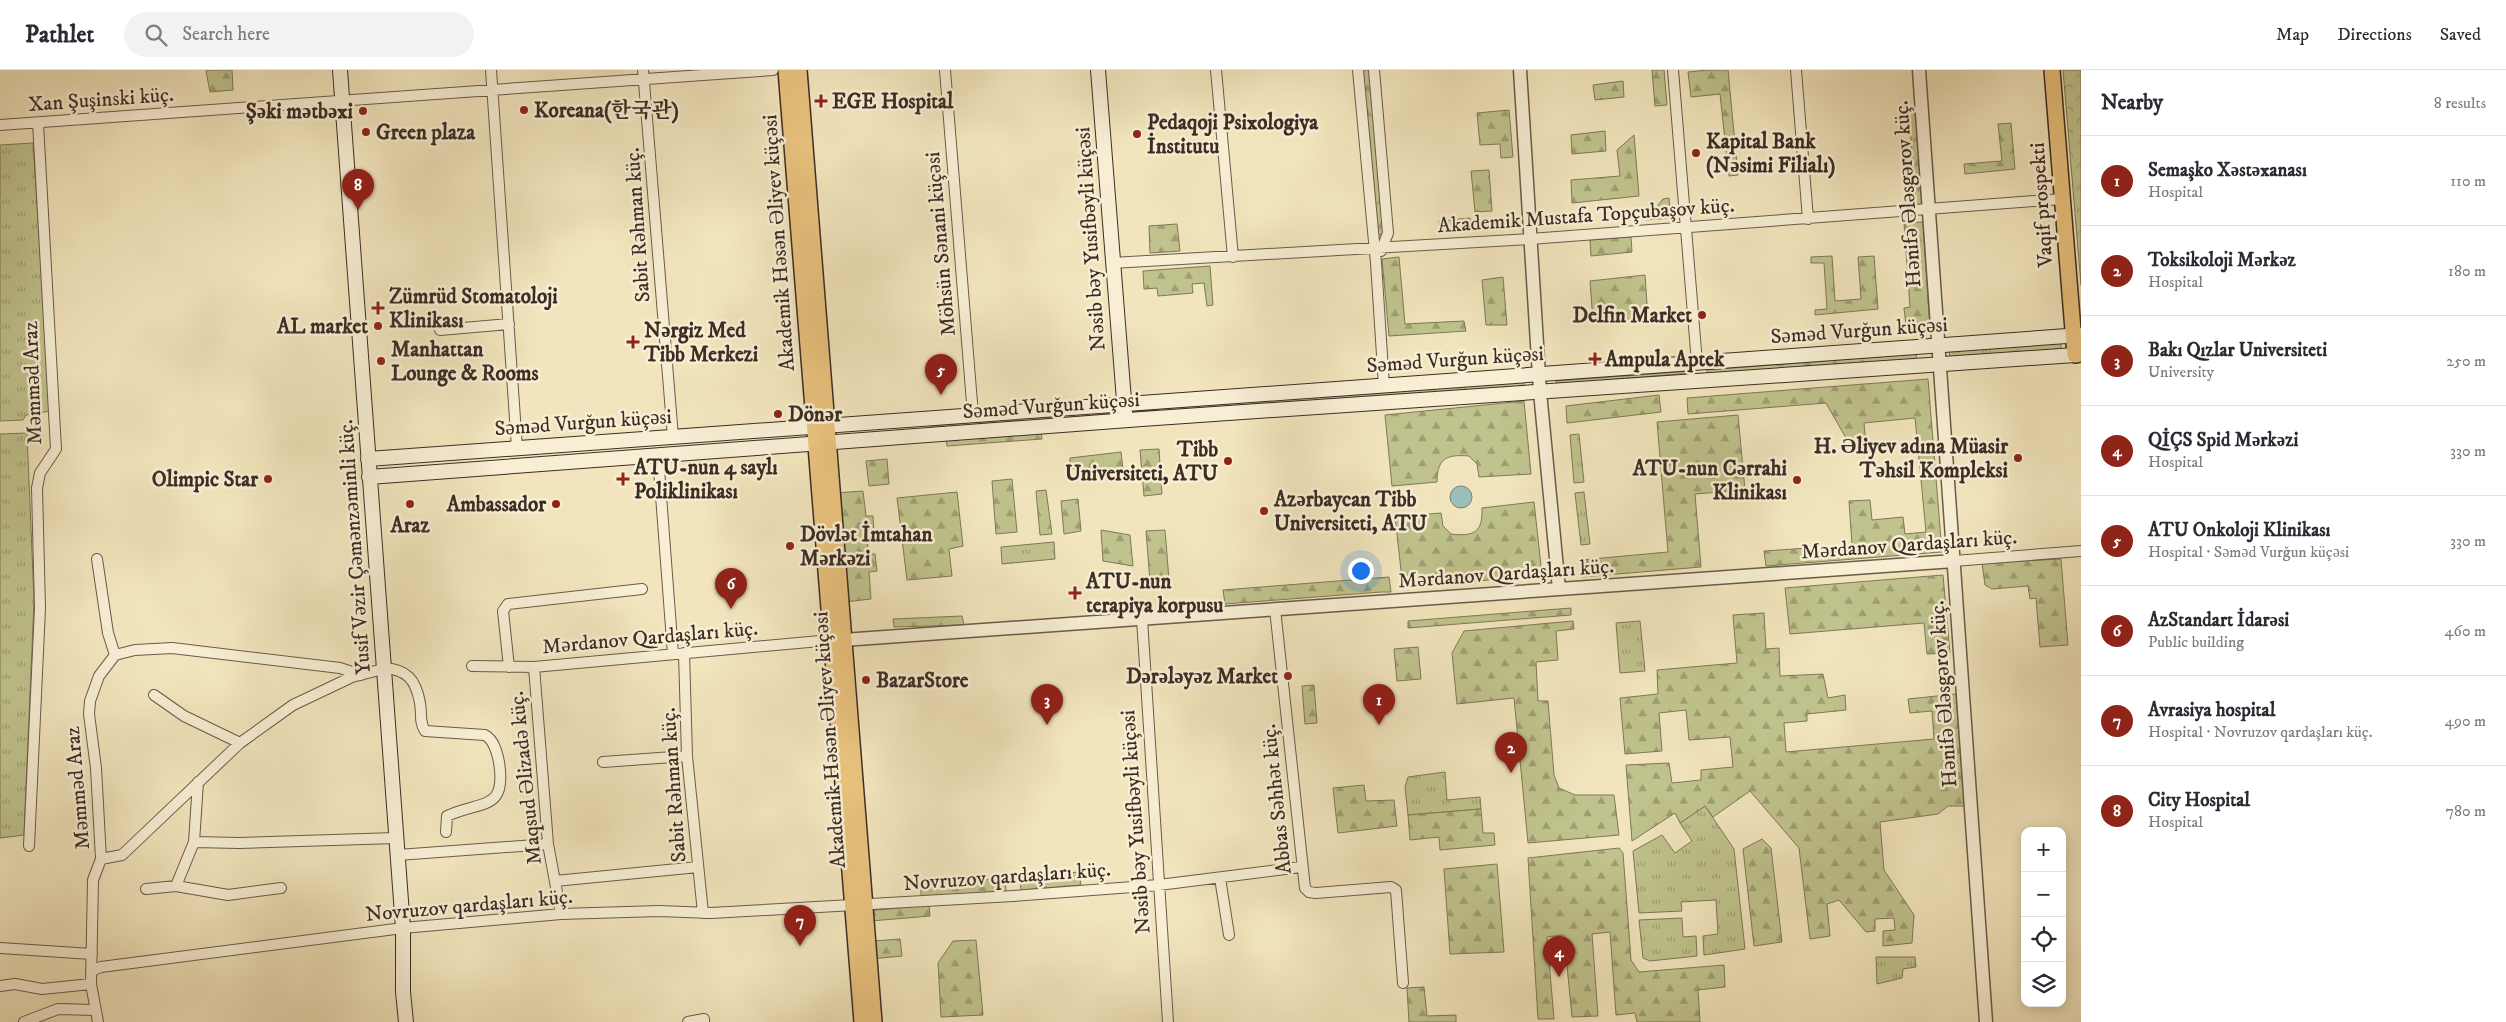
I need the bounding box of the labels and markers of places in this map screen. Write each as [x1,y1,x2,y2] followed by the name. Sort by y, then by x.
[832,89,954,115] place label: EGE Hospital
[814,94,828,108] marker: EGE Hospital
[534,98,679,124] place label: Koreana(한국관)
[246,99,354,125] place label: Şəki mətbəxi
[518,104,530,116] marker: Koreana(한국관)
[357,105,369,117] marker: Şəki mətbəxi
[1147,110,1319,160] place label: Pedaqoji Psixologiya İnstitutu
[376,120,476,146] place label: Green plaza
[360,126,372,138] marker: Green plaza
[1131,128,1143,140] marker: Pedaqoji Psixologiya İnstitutu
[1706,129,1835,179] place label: Kapital Bank (Nəsimi Filialı)
[1690,147,1702,159] marker: Kapital Bank (Nəsimi Filialı)
[342,169,374,210] pin: 8
[389,284,558,334] place label: Zümrüd Stomatoloji Klinikası
[371,301,385,315] marker: Zümrüd Stomatoloji Klinikası
[1573,303,1692,329] place label: Delfin Market
[1696,309,1708,321] marker: Delfin Market
[276,314,368,340] place label: AL market
[643,318,759,368] place label: Nərgiz Med Tibb Merkezi
[372,320,384,332] marker: AL market
[626,335,640,349] marker: Nərgiz Med Tibb Merkezi
[391,337,539,387] place label: Manhattan Lounge & Rooms
[1604,347,1725,373] place label: Ampula Aptek
[1589,353,1601,365] marker: Ampula Aptek
[925,354,957,395] pin: 5
[375,355,387,367] marker: Manhattan Lounge & Rooms
[788,402,843,428] place label: Dönər
[772,408,784,420] marker: Dönər
[1814,434,2009,484] place label: H. Əliyev adına Müasir Təhsil Kompleksi
[1065,437,1219,487] place label: Tibb Universiteti, ATU
[2012,452,2024,464] marker: H. Əliyev adına Müasir Təhsil Kompleksi
[633,455,778,505] place label: ATU-nun 4 saylı Poliklinikası
[1222,455,1234,467] marker: Tibb Universiteti, ATU
[1632,456,1788,506] place label: ATU-nun Cərrahi Klinikası
[152,467,259,493] place label: Olimpic Star
[616,472,630,486] marker: ATU-nun 4 saylı Poliklinikası
[262,473,274,485] marker: Olimpic Star
[1791,474,1803,486] marker: ATU-nun Cərrahi Klinikası
[1273,487,1428,537] place label: Azərbaycan Tibb Universiteti, ATU
[446,492,547,518] place label: Ambassador
[404,498,416,510] marker: Araz
[550,498,562,510] marker: Ambassador
[1258,505,1270,517] marker: Azərbaycan Tibb Universiteti, ATU
[389,513,430,539] place label: Araz
[800,520,933,572] place label: Dövlət İmtahan Mərkəzi
[784,540,796,552] marker: Dövlət İmtahan Mərkəzi
[715,568,747,609] pin: 6
[1085,569,1224,619] place label: ATU-nun terapiya korpusu
[1068,586,1082,600] marker: ATU-nun terapiya korpusu
[1126,664,1278,690] place label: Dərələyəz Market
[876,668,969,694] place label: BazarStore
[1282,670,1294,682] marker: Dərələyəz Market
[860,674,872,686] marker: BazarStore
[1031,684,1063,725] pin: 3
[1363,684,1395,725] pin: 1
[1495,732,1527,773] pin: 2
[784,905,816,946] pin: 7
[1543,936,1575,977] pin: 4

